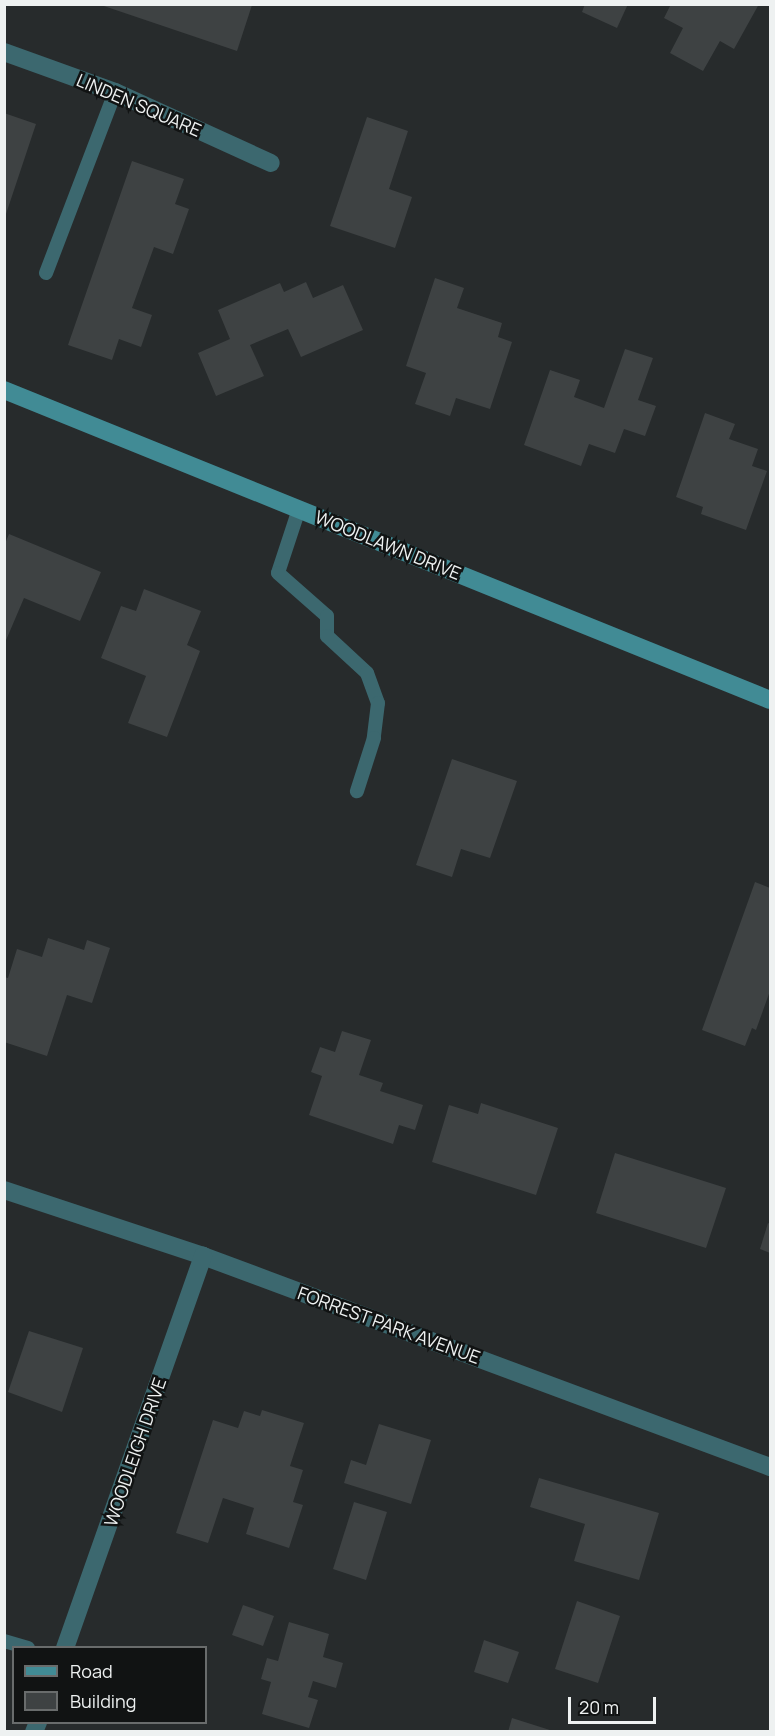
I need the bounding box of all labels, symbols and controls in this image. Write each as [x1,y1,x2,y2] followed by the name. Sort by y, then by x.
[73,69,205,141] street label: LINDEN SQUARE
[312,506,464,584] street label: WOODLAWN DRIVE
[294,1282,484,1368] street label: FORREST PARK AVENUE
[99,1375,171,1529] street label: WOODLEIGH DRIVE
[12,1646,207,1724] legend
[70,1659,113,1683] text: Road
[571,1685,660,1723] scale bar
[70,1689,136,1713] text: Building
[579,1695,619,1719] text: 20 m

